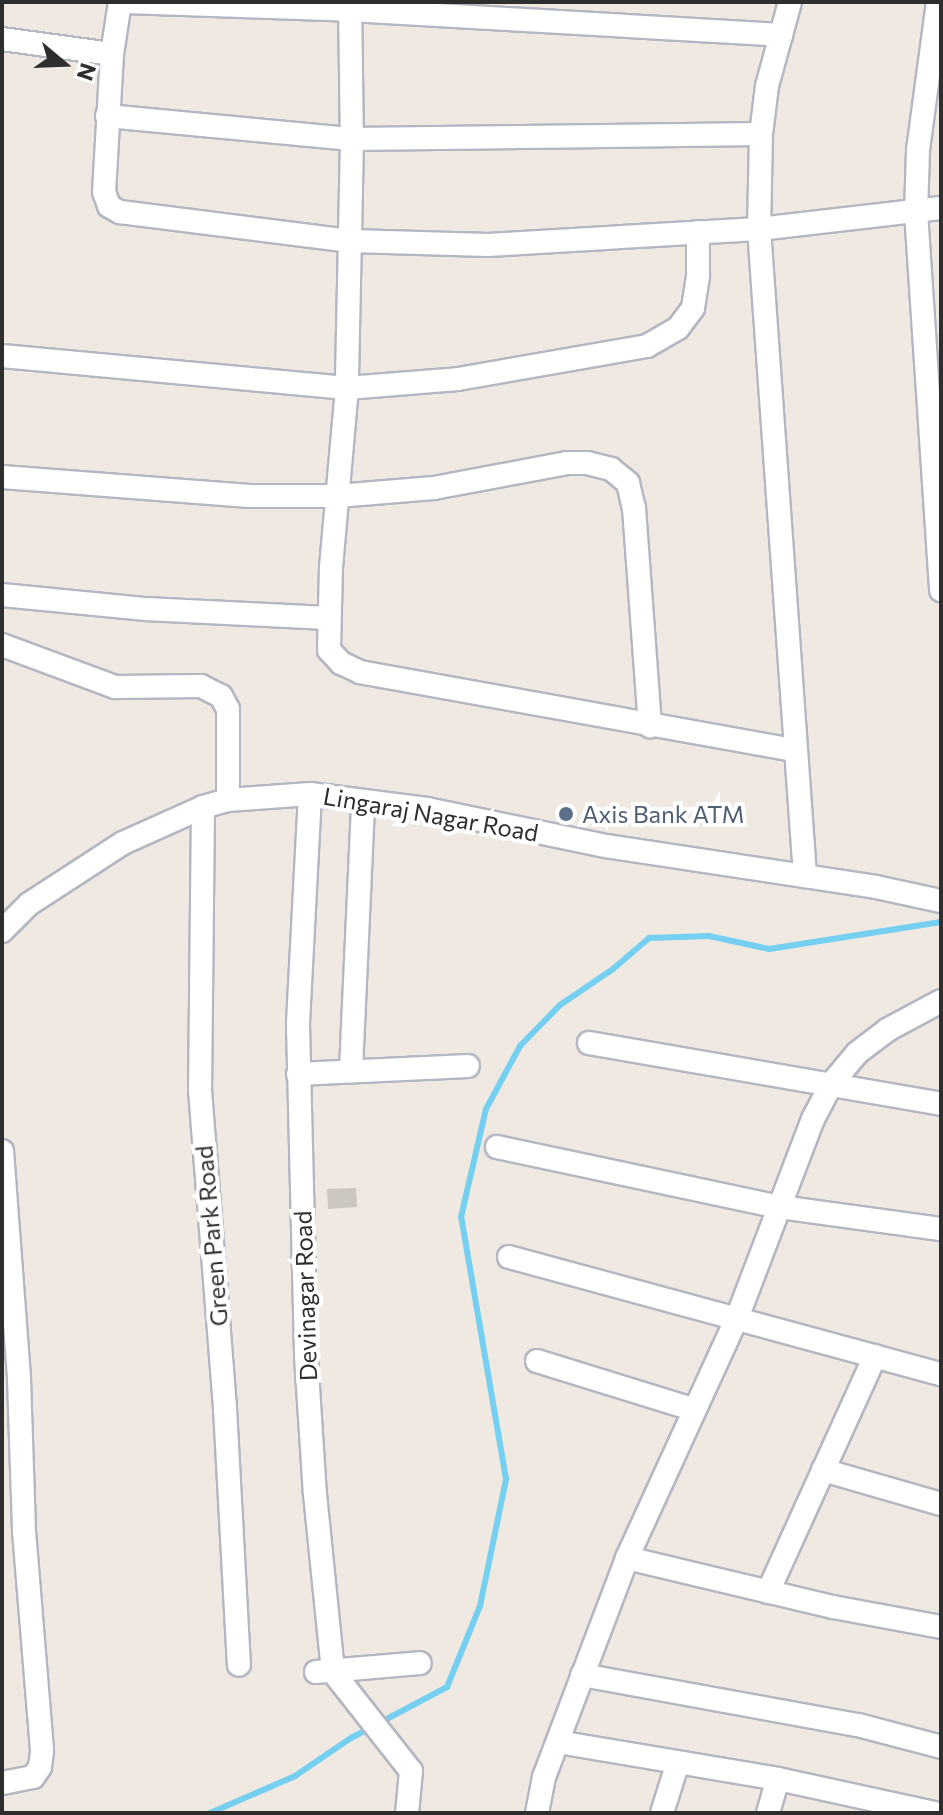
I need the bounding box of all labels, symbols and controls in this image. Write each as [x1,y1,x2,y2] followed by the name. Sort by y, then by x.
[24,24,104,104] north arrow
[72,60,103,84] text: N
[321,781,541,847] street label: Lingaraj Nagar Road
[582,800,744,828] place label: Axis Bank ATM
[557,805,575,823] marker: Axis Bank ATM
[189,1144,233,1328] street label: Green Park Road
[288,1210,322,1382] street label: Devinagar Road

